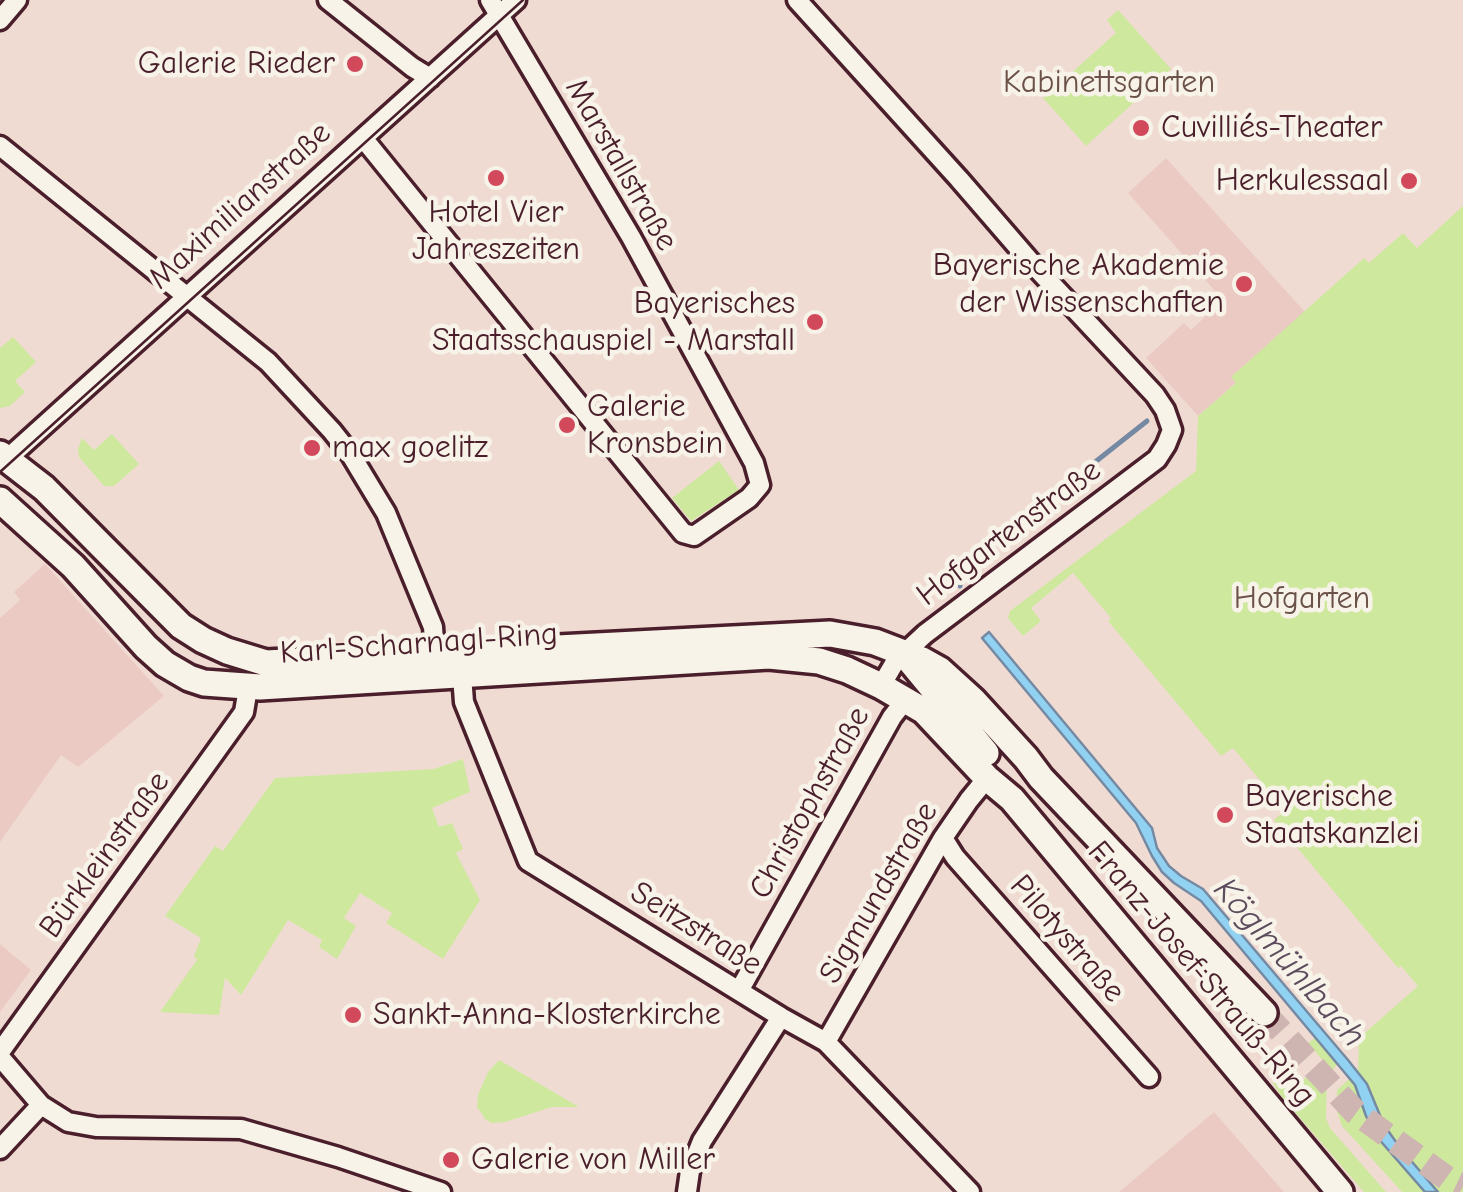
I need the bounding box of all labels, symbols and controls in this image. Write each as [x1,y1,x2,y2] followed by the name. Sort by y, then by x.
[138,45,335,83] place label: Galerie Rieder
[344,53,366,75] marker: Galerie Rieder
[1003,64,1215,102] park label: Kabinettsgarten
[556,72,686,258] street label: Marstallstraße
[1161,109,1383,147] place label: Cuvilliés-Theater
[141,114,339,298] street label: Maximilianstraße
[1130,117,1152,139] marker: Cuvilliés-Theater
[1216,162,1389,200] place label: Herkulessaal
[485,167,507,189] marker: Hotel Vier Jahreszeiten
[1398,170,1420,192] marker: Herkulessaal
[412,194,580,269] place label: Hotel Vier Jahreszeiten
[933,247,1224,322] place label: Bayerische Akademie der Wissenschaften
[1233,273,1255,295] marker: Bayerische Akademie der Wissenschaften
[432,285,795,360] place label: Bayerisches Staatsschauspiel - Marstall
[804,311,826,333] marker: Bayerisches Staatsschauspiel - Marstall
[587,388,723,463] place label: Galerie Kronsbein
[556,414,578,436] marker: Galerie Kronsbein
[332,429,488,467] place label: max goelitz
[301,437,323,459] marker: max goelitz
[909,451,1109,615] street label: Hofgartenstraße
[1234,580,1370,618] park label: Hofgarten
[279,615,559,673] street label: Karl-Scharnagl-Ring
[741,700,879,906] street label: Christophstraße
[32,764,178,946] street label: Bürkleinstraße
[1245,778,1420,853] place label: Bayerische Staatskanzlei
[812,795,946,991] street label: Sigmundstraße
[1214,804,1236,826] marker: Bayerische Staatskanzlei
[1079,834,1323,1114] street label: Franz-Josef-Strauß-Ring
[1001,867,1133,1011] street label: Pilotystraße
[1204,870,1374,1056] water label: Köglmühlbach
[623,874,769,984] street label: Seitzstraße
[373,996,721,1034] place label: Sankt-Anna-Klosterkirche
[342,1004,364,1026] marker: Sankt-Anna-Klosterkirche
[471,1141,715,1179] place label: Galerie von Miller
[440,1149,462,1171] marker: Galerie von Miller

